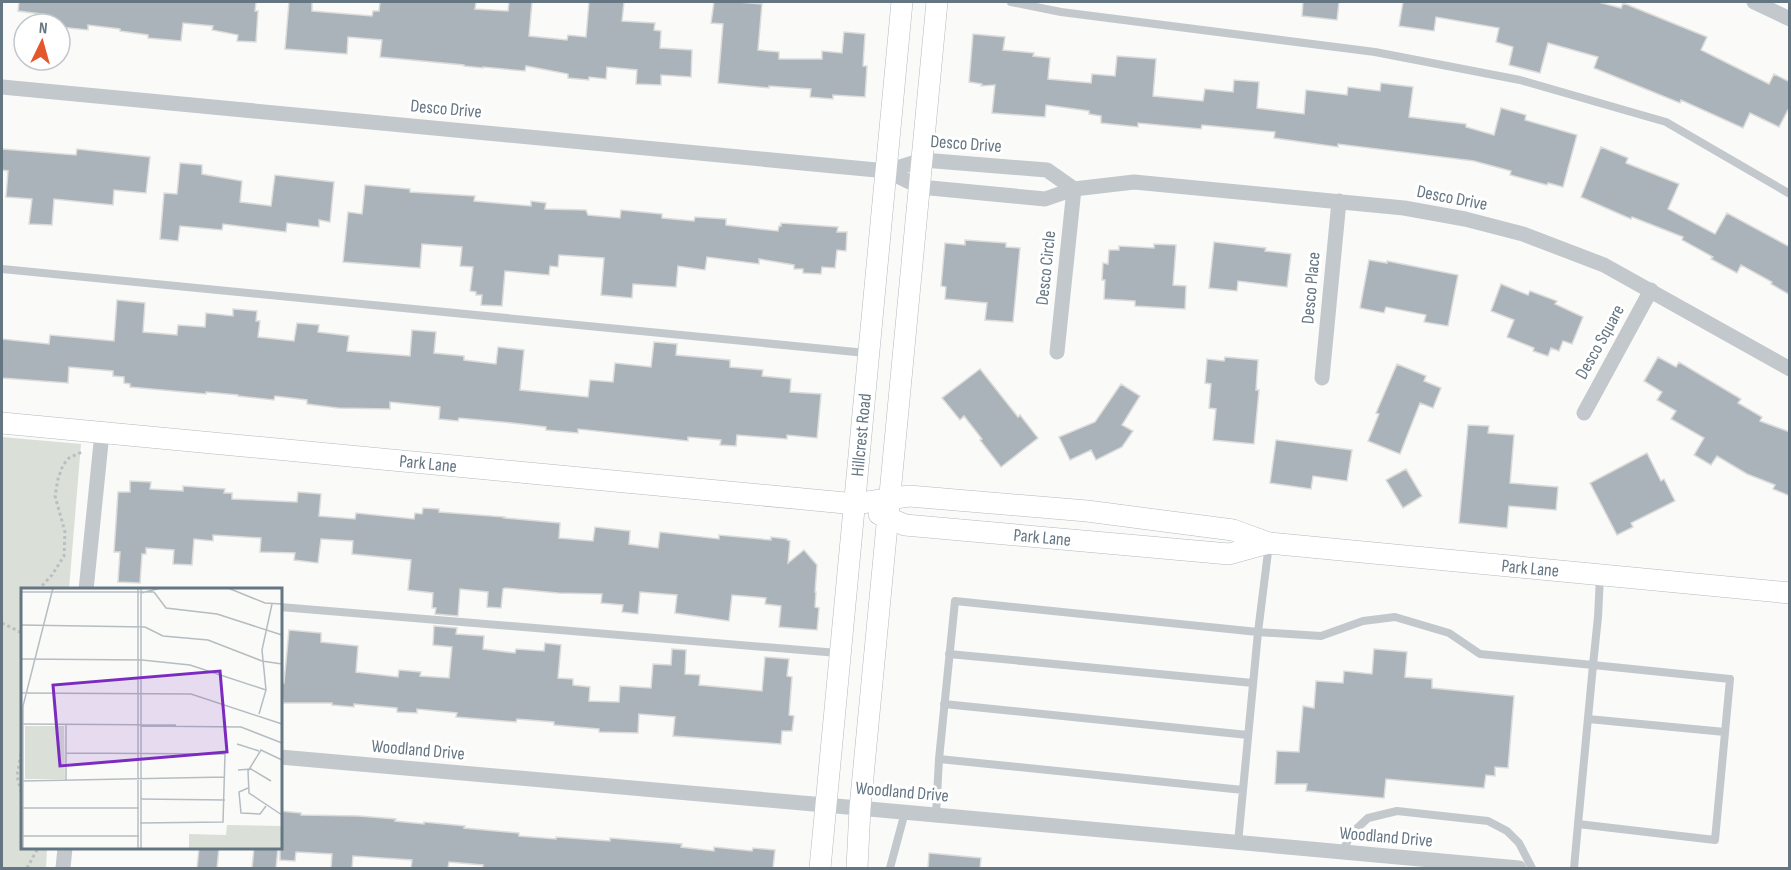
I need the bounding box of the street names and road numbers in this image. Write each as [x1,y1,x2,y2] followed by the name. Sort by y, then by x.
[409,95,483,123] street label: Desco Drive
[930,131,1002,157] street label: Desco Drive
[1415,181,1489,215] street label: Desco Drive
[1032,230,1060,306] street label: Desco Circle
[1297,251,1325,325] street label: Desco Place
[1571,301,1629,383] street label: Desco Square
[847,392,875,477] street label: Hillcrest Road
[398,450,458,477] street label: Park Lane
[1012,524,1072,550] street label: Park Lane
[1500,555,1560,581] street label: Park Lane
[370,735,466,765] street label: Woodland Drive
[854,777,950,807] street label: Woodland Drive
[1338,822,1434,852] street label: Woodland Drive

